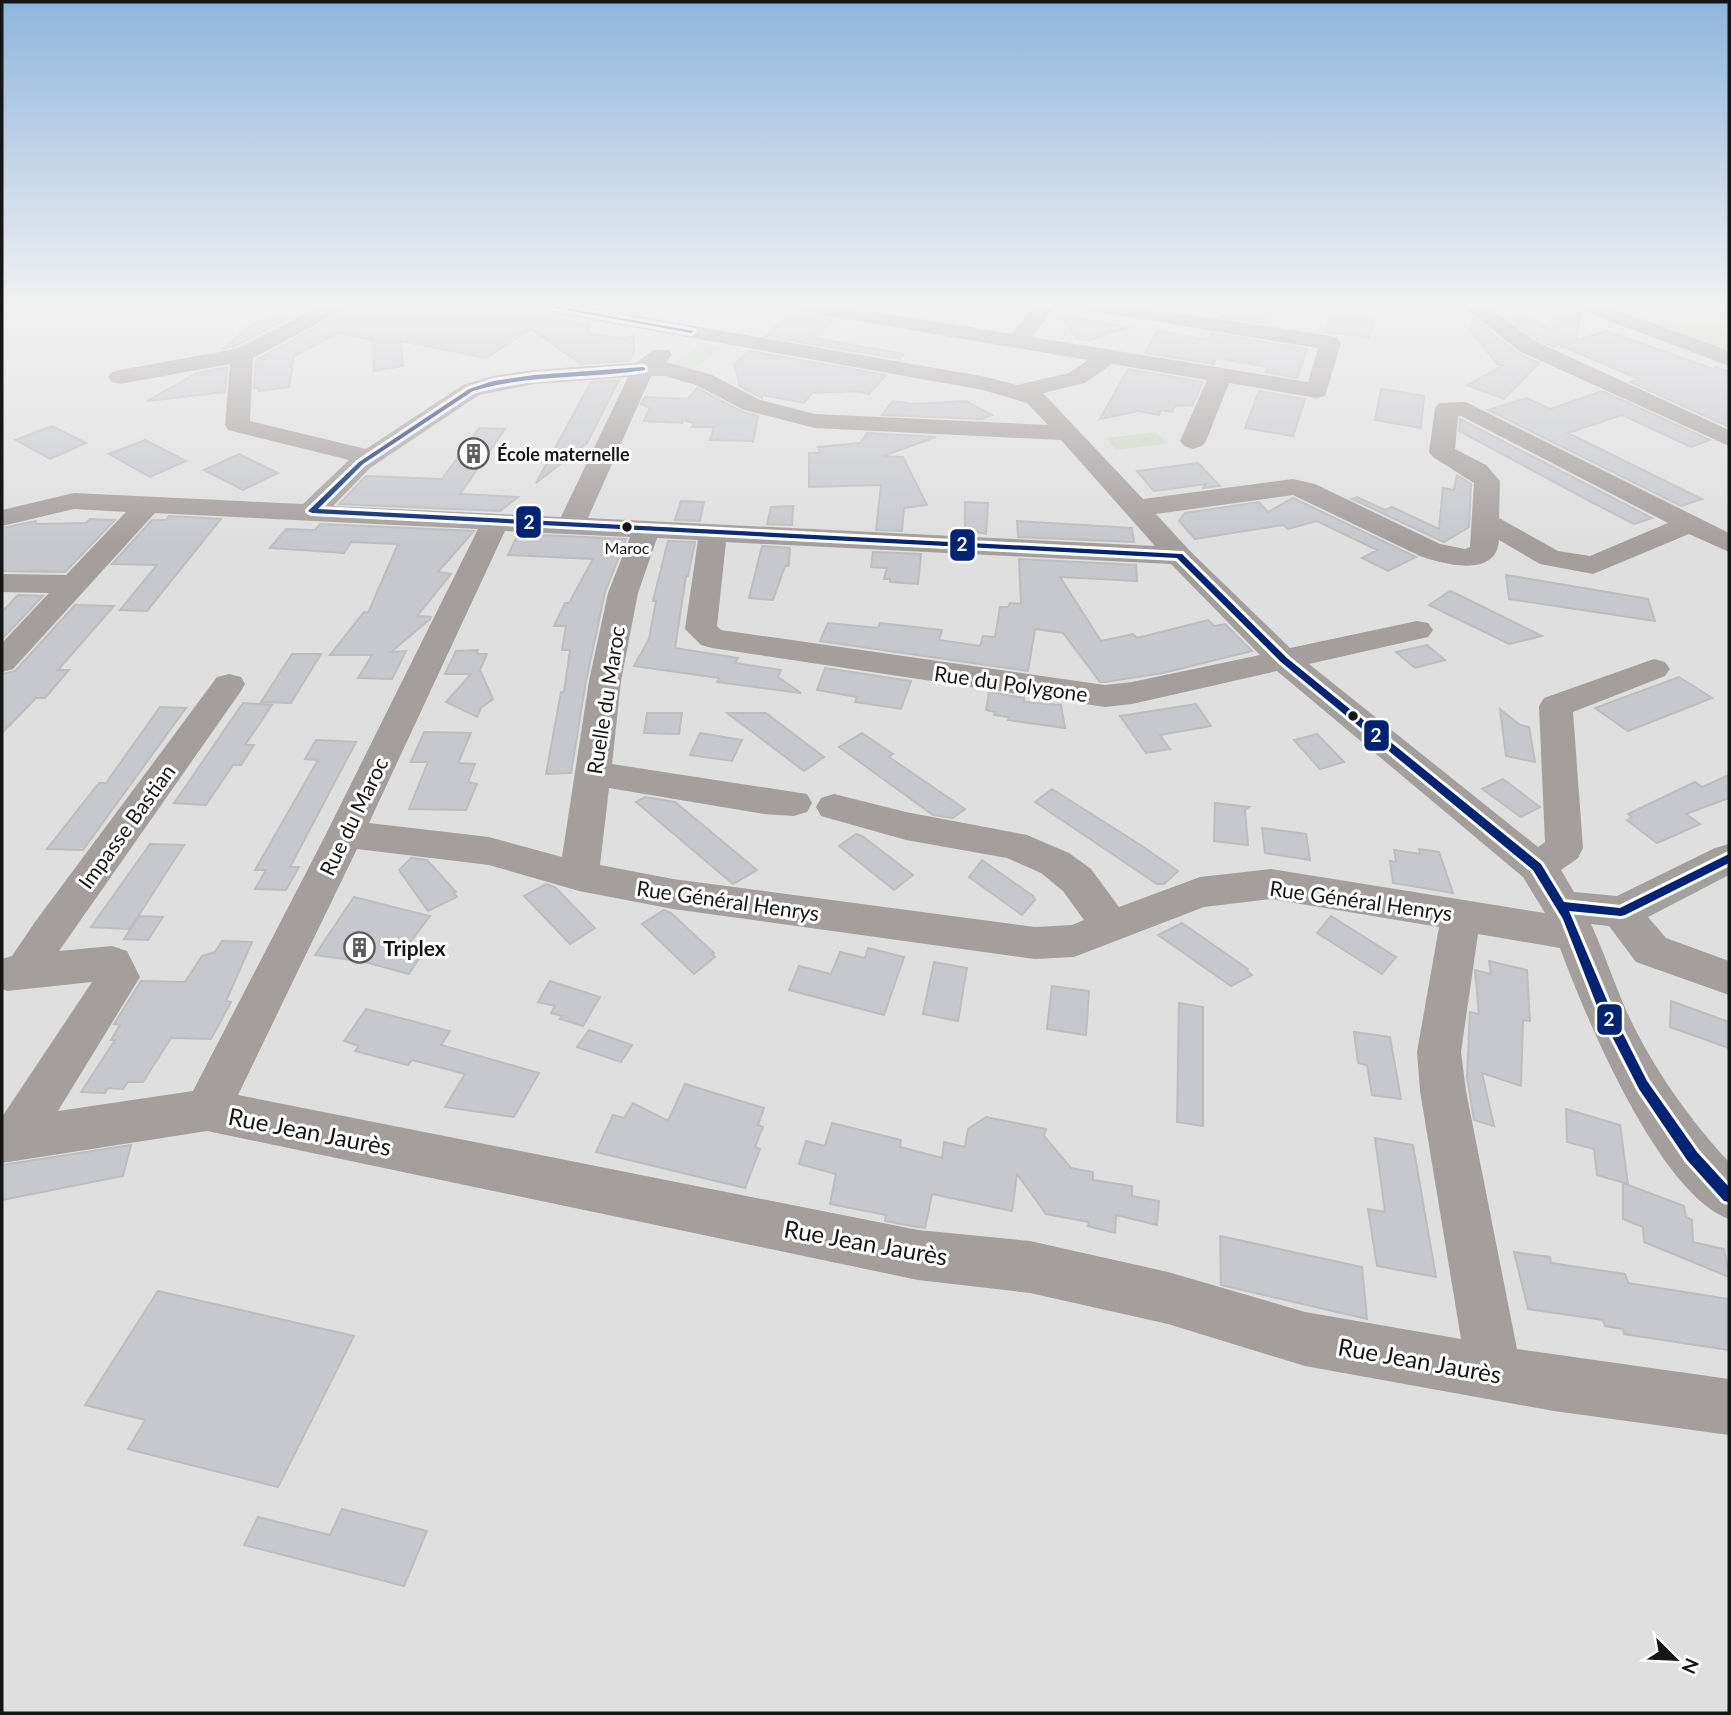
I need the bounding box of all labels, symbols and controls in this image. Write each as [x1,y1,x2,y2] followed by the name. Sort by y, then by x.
[457,437,491,471] building icon: École maternelle
[497,443,630,465] place label: École maternelle
[515,505,542,539] line badge: 2
[523,510,535,533] text: 2
[620,520,634,534] marker: Maroc
[949,528,976,562] line badge: 2
[956,532,968,555] text: 2
[605,538,650,557] place label: Maroc
[581,624,629,776] street label: Ruelle du Maroc
[933,660,1089,706] street label: Rue du Polygone
[1346,709,1360,723] unlabelled marker
[1363,719,1390,752] line badge: 2
[1370,723,1382,746] text: 2
[314,753,392,879] street label: Rue du Maroc
[72,759,180,893] street label: Impasse Bastian
[635,875,821,925] street label: Rue Général Henrys
[1268,875,1454,925] street label: Rue Général Henrys
[343,930,377,964] building icon: Triplex
[383,935,446,960] place label: Triplex
[1596,1003,1623,1036] line badge: 2
[1603,1007,1615,1030] text: 2
[226,1101,394,1161] street label: Rue Jean Jaurès
[782,1213,950,1271] street label: Rue Jean Jaurès
[1336,1331,1504,1389] street label: Rue Jean Jaurès
[1640,1624,1710,1694] north arrow
[1678,1655,1704,1677] text: N

